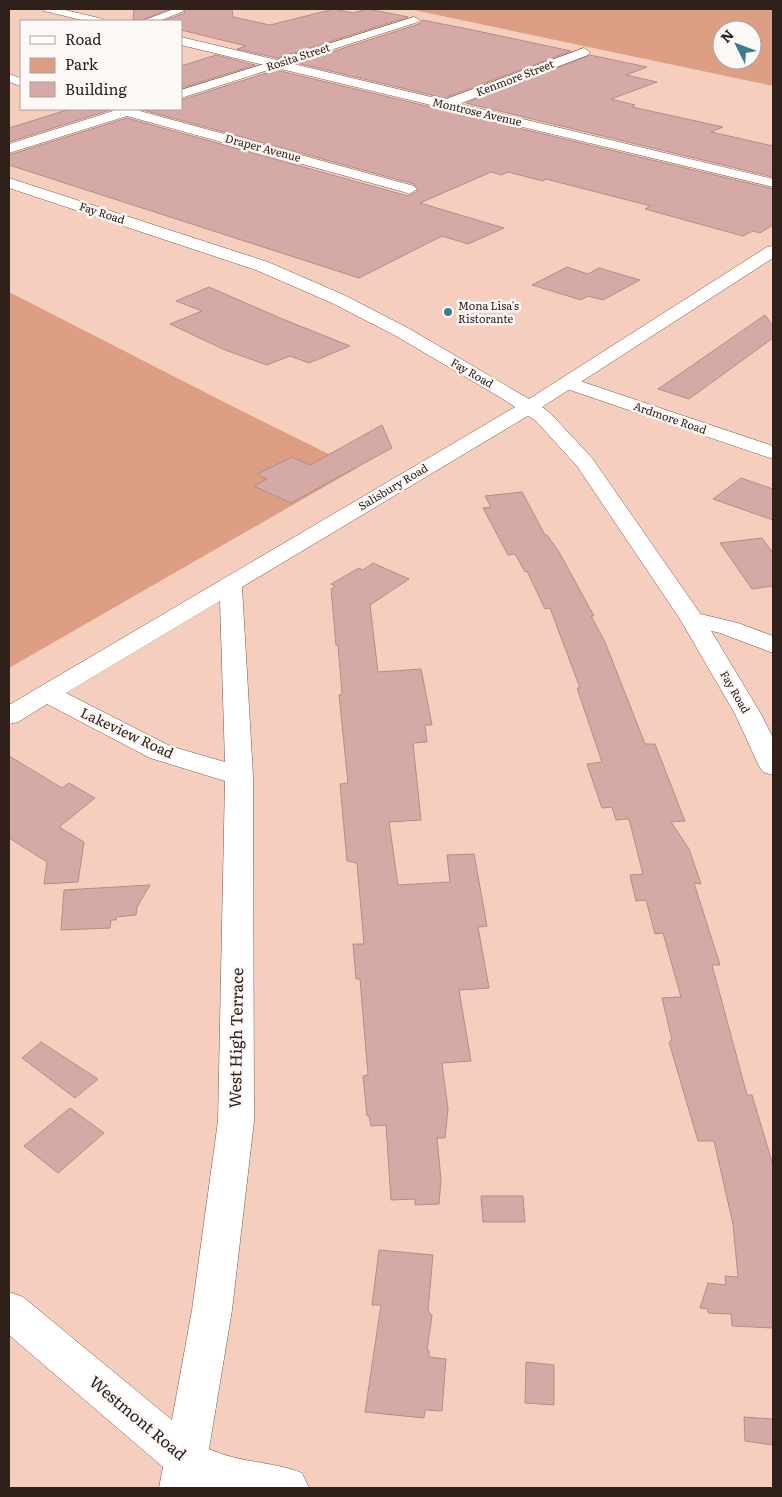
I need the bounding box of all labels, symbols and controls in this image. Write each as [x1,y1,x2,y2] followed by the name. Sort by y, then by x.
[20,20,182,110] legend
[712,20,762,70] north arrow
[715,24,738,47] text: N
[65,27,101,50] text: Road
[264,38,332,74] street label: Rosita Street
[65,52,99,75] text: Park
[473,55,556,99] street label: Kenmore Street
[65,77,127,100] text: Building
[431,93,524,129] street label: Montrose Avenue
[224,129,303,165] street label: Draper Avenue
[78,197,127,227] street label: Fay Road
[458,297,519,326] place label: Mona Lisa's Ristorante
[442,306,454,318] marker: Mona Lisa's Ristorante
[448,353,497,391] street label: Fay Road
[632,397,709,437] street label: Ardmore Road
[355,459,430,513] street label: Salisbury Road
[717,667,755,716] street label: Fay Road
[78,702,178,763] street label: Lakeview Road
[222,967,248,1109] street label: West High Terrace
[85,1369,193,1465] street label: Westmont Road

